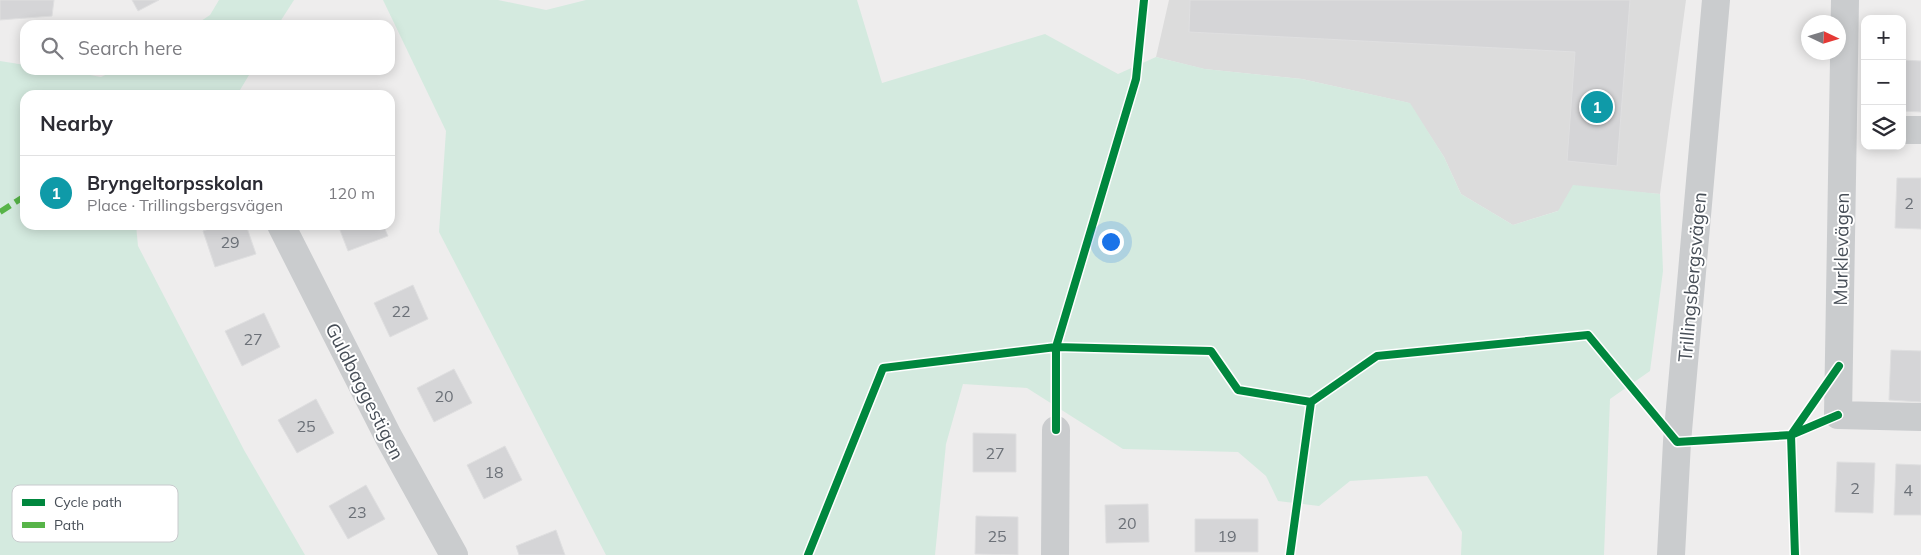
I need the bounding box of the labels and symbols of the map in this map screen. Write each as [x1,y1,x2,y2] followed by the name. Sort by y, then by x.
[1801,15,1846,60] north arrow
[1581,88,1613,126] pin: 1
[1673,191,1711,363] street label: Trillingsbergsvägen
[1828,192,1854,306] street label: Murklevägen
[1904,193,1914,213] house number: 2
[1098,229,1124,255] your location
[220,232,240,252] house number: 29
[391,301,411,321] house number: 22
[320,319,410,463] street label: Guldbaggestigen
[243,329,263,349] house number: 27
[434,386,454,406] house number: 20
[296,416,316,436] house number: 25
[985,443,1005,463] house number: 27
[484,462,504,482] house number: 18
[1850,478,1860,498] house number: 2
[1903,480,1913,500] house number: 4
[12,485,178,542] legend
[54,493,122,511] text: Cycle path
[347,502,367,522] house number: 23
[1117,513,1137,533] house number: 20
[54,516,84,534] text: Path
[987,526,1007,546] house number: 25
[1217,526,1237,546] house number: 19

